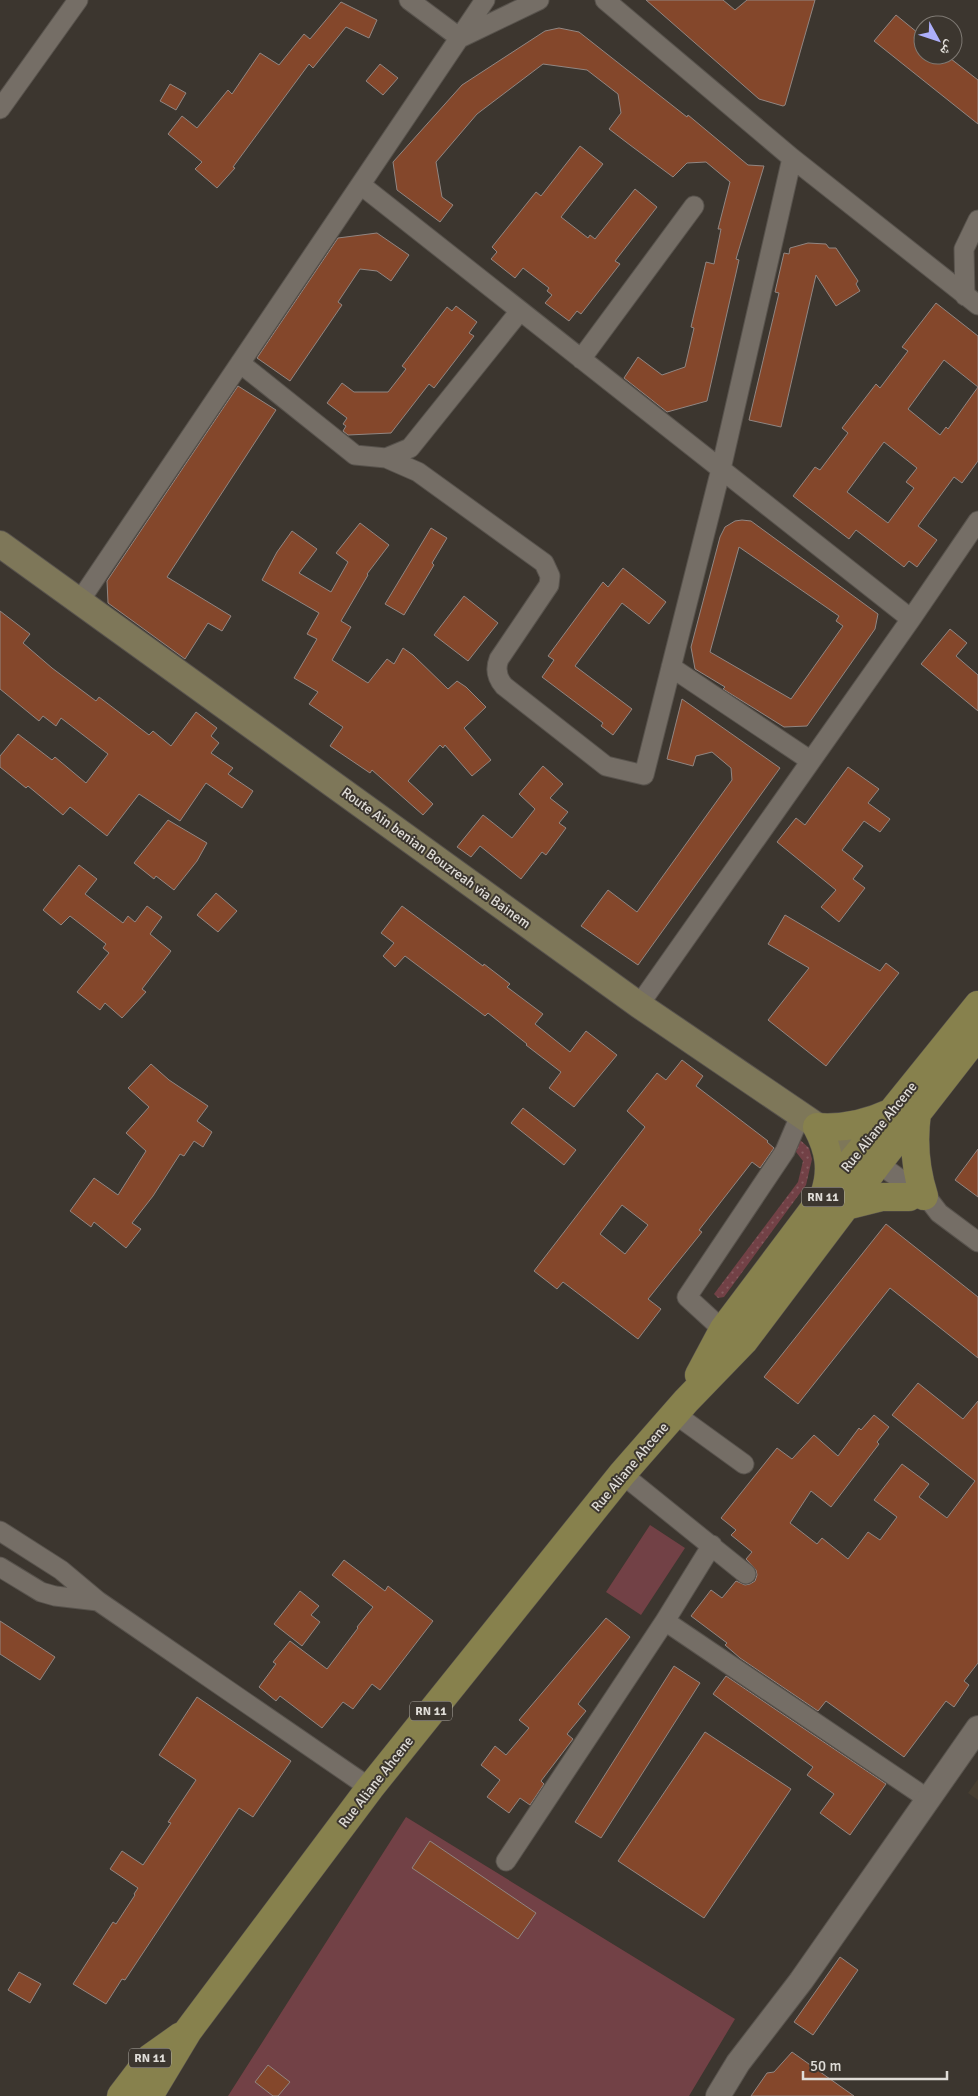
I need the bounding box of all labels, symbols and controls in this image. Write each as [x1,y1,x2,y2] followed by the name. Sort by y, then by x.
[913,15,963,65] north arrow
[936,37,959,59] text: ش
[338,784,534,932] street label: Route Ain benian Bouzreah via Bainem
[837,1078,921,1176] street label: Rue Aliane Ahcene
[802,1188,844,1206] road number: RN 11
[588,1419,672,1515] street label: Rue Aliane Ahcene
[410,1702,452,1720] road number: RN 11
[335,1733,417,1831] street label: Rue Aliane Ahcene
[129,2048,171,2068] road number: RN 11
[803,2048,947,2080] scale bar
[810,2057,841,2075] text: 50 m

